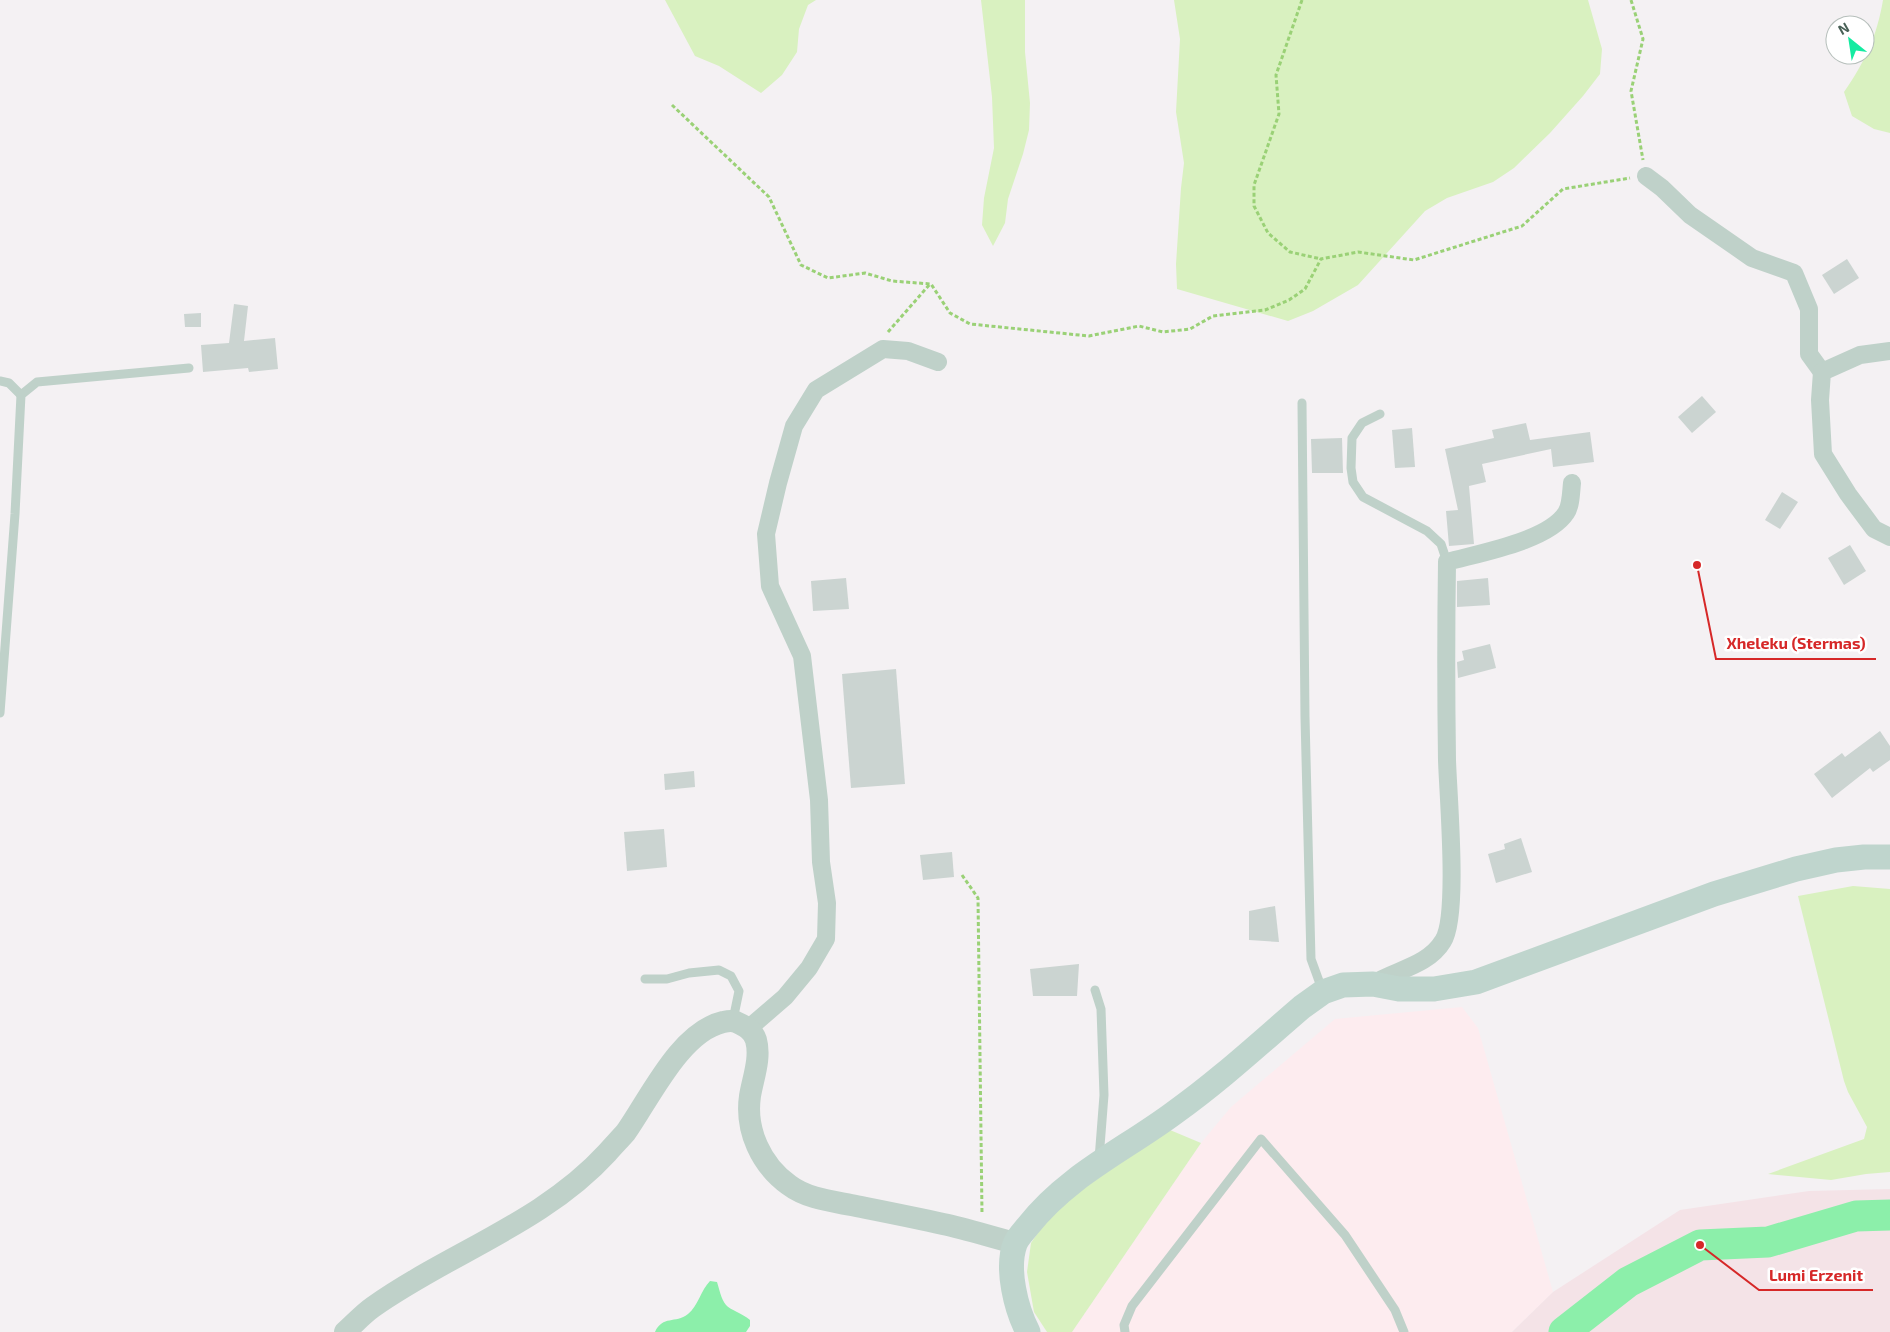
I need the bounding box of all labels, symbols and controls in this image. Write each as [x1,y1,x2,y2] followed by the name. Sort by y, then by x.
[1825,15,1875,65] north arrow
[1835,18,1852,38] text: N
[1716,628,1876,659] callout: Xheleku (Stermas)
[1726,633,1866,652] text: Xheleku (Stermas)
[1759,1259,1873,1290] callout: Lumi Erzenit
[1769,1265,1863,1284] text: Lumi Erzenit

